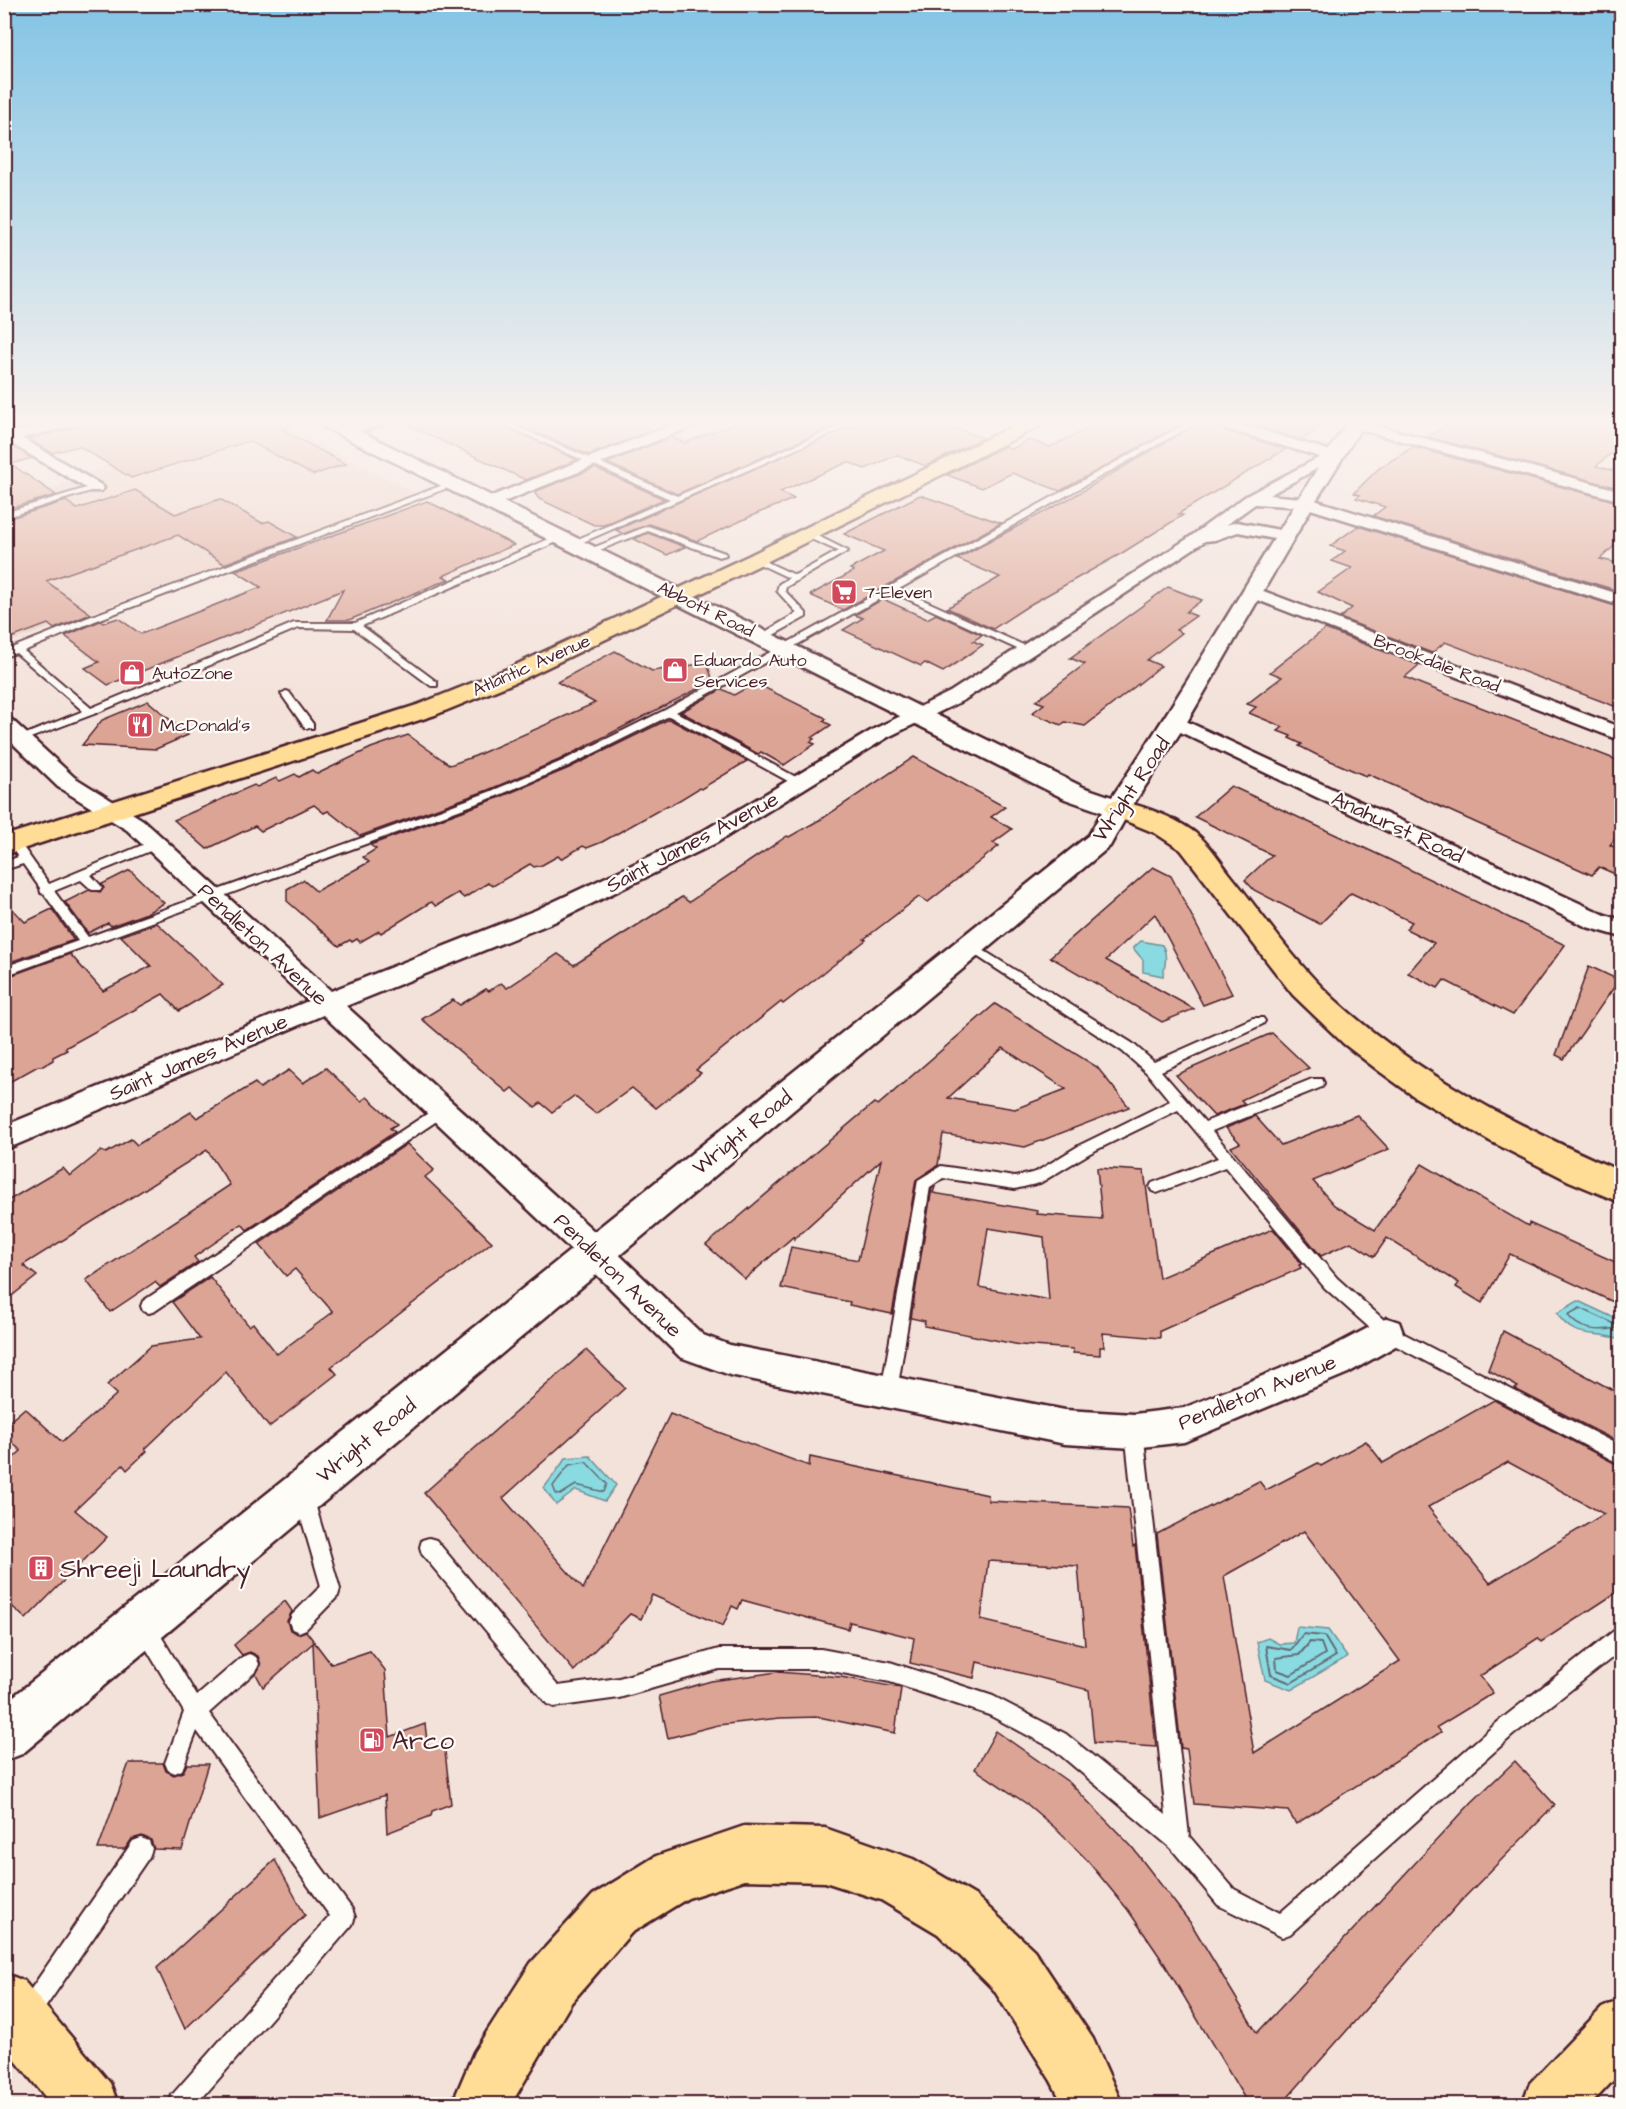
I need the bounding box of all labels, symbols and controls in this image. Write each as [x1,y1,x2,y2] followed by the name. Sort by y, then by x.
[653,575,758,644] street label: Abbott Road
[829,577,859,607] supermarket icon: 7-Eleven
[864,580,932,605] place label: 7-Eleven
[468,628,594,703] street label: Atlantic Avenue
[1370,628,1504,699] street label: Brookdale Road
[694,648,807,694] place label: Eduardo Auto Services
[660,655,690,685] shop icon: Eduardo Auto Services
[117,658,147,688] shop icon: AutoZone
[152,661,233,686] place label: AutoZone
[125,710,155,740] restaurant icon: McDonald's
[160,713,250,738] place label: McDonald's
[1086,731,1179,849] street label: Wright Road
[1327,784,1469,871] street label: Anahurst Road
[601,785,784,900] street label: Saint James Avenue
[191,876,334,1012] street label: Pendleton Avenue
[104,1007,292,1108] street label: Saint James Avenue
[686,1083,800,1183] street label: Wright Road
[547,1207,688,1344] street label: Pendleton Avenue
[1174,1348,1341,1437] street label: Pendleton Avenue
[310,1391,424,1491] street label: Wright Road
[60,1551,250,1589] place label: Shreeji Laundry
[26,1553,56,1583] building icon: Shreeji Laundry
[392,1723,454,1759] place label: Arco
[357,1725,387,1755] fuel station icon: Arco

